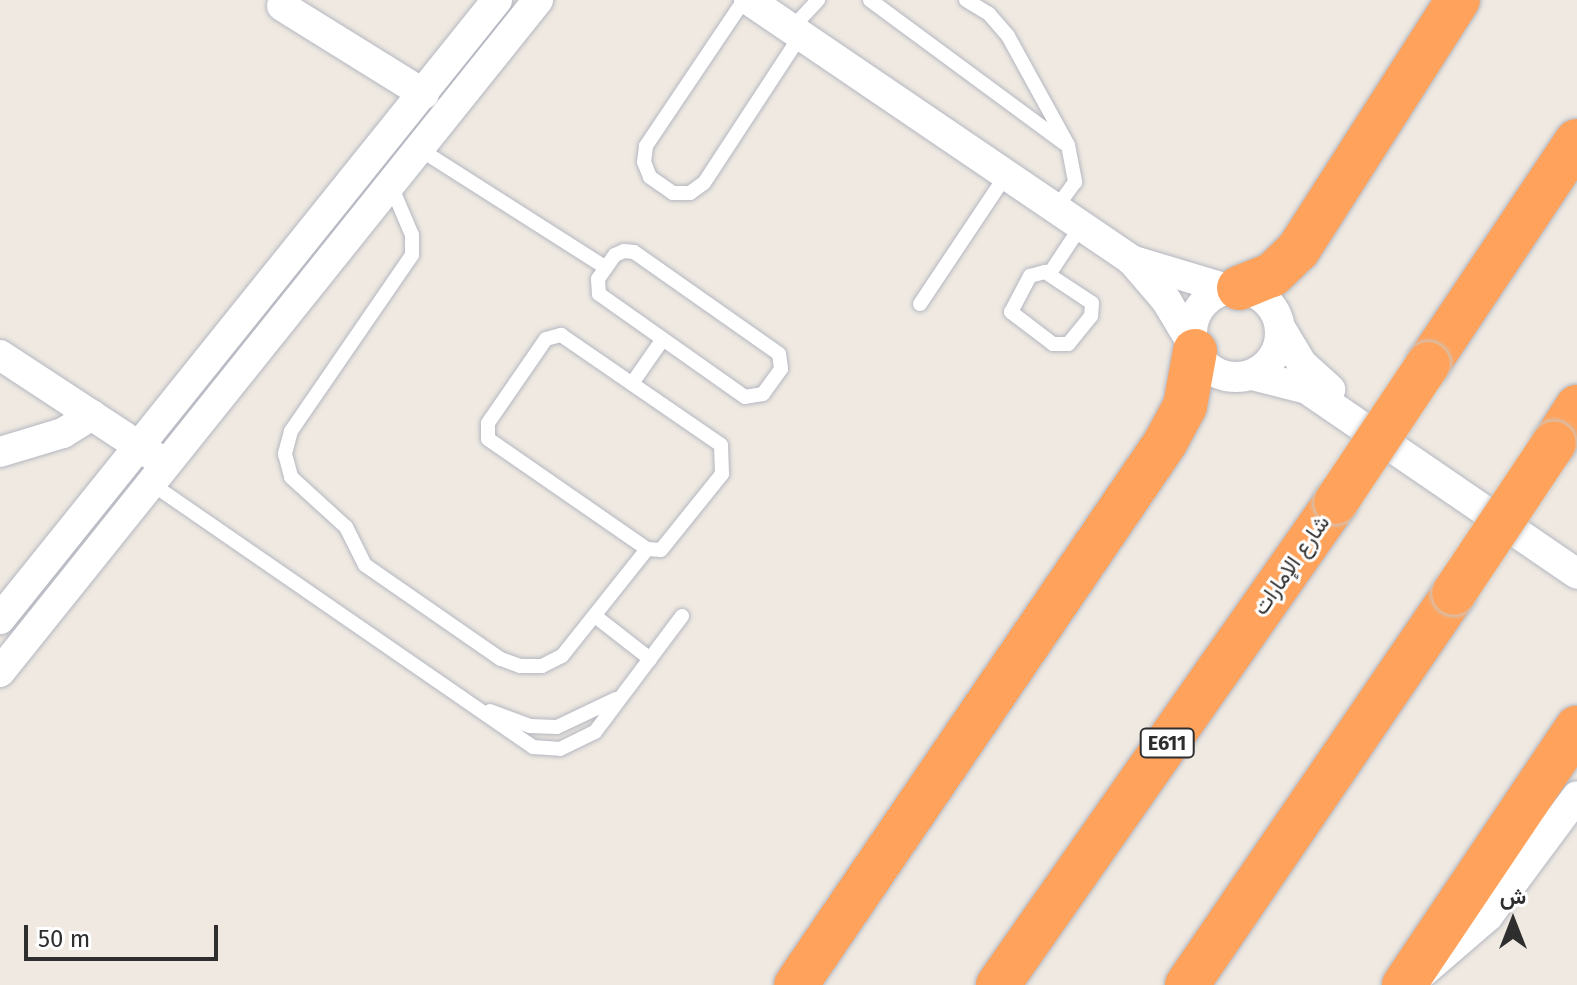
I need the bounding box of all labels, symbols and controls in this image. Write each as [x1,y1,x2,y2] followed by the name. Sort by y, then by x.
[1247,510,1335,620] street label: شارع الإمارات
[1139,727,1195,759] road number: E611
[1473,881,1553,961] north arrow
[1500,883,1526,910] text: ش
[28,909,222,959] scale bar
[38,925,90,953] text: 50 m

